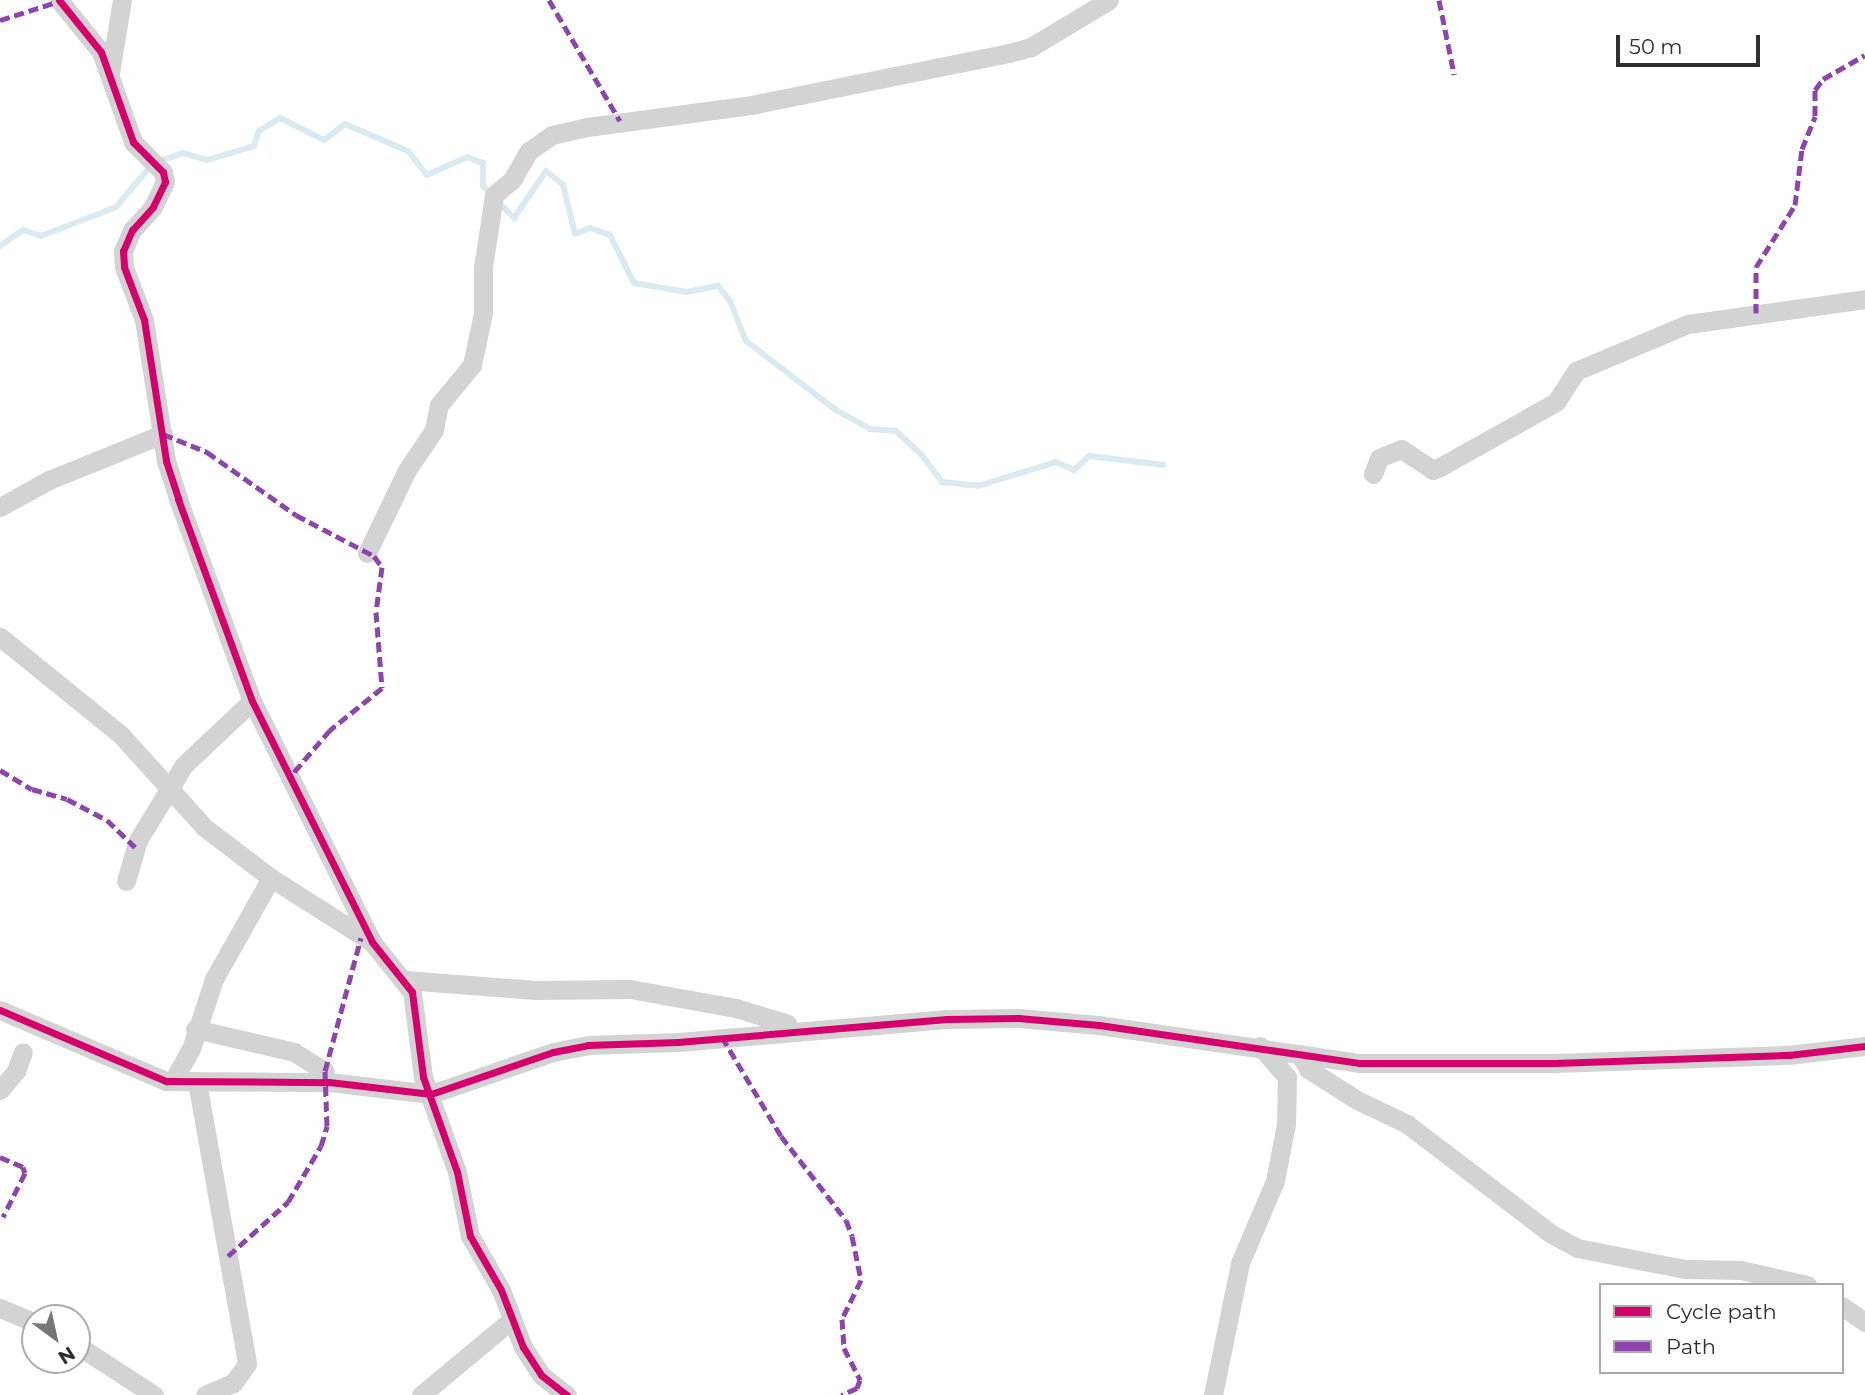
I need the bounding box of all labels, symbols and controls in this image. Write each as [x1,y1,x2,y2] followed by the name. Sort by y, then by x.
[1620,21,1764,65] scale bar
[1629,34,1683,59] text: 50 m
[1599,1283,1844,1374] legend
[1666,1299,1777,1324] text: Cycle path
[21,1304,91,1374] north arrow
[1666,1334,1716,1359] text: Path
[54,1342,79,1369] text: N

